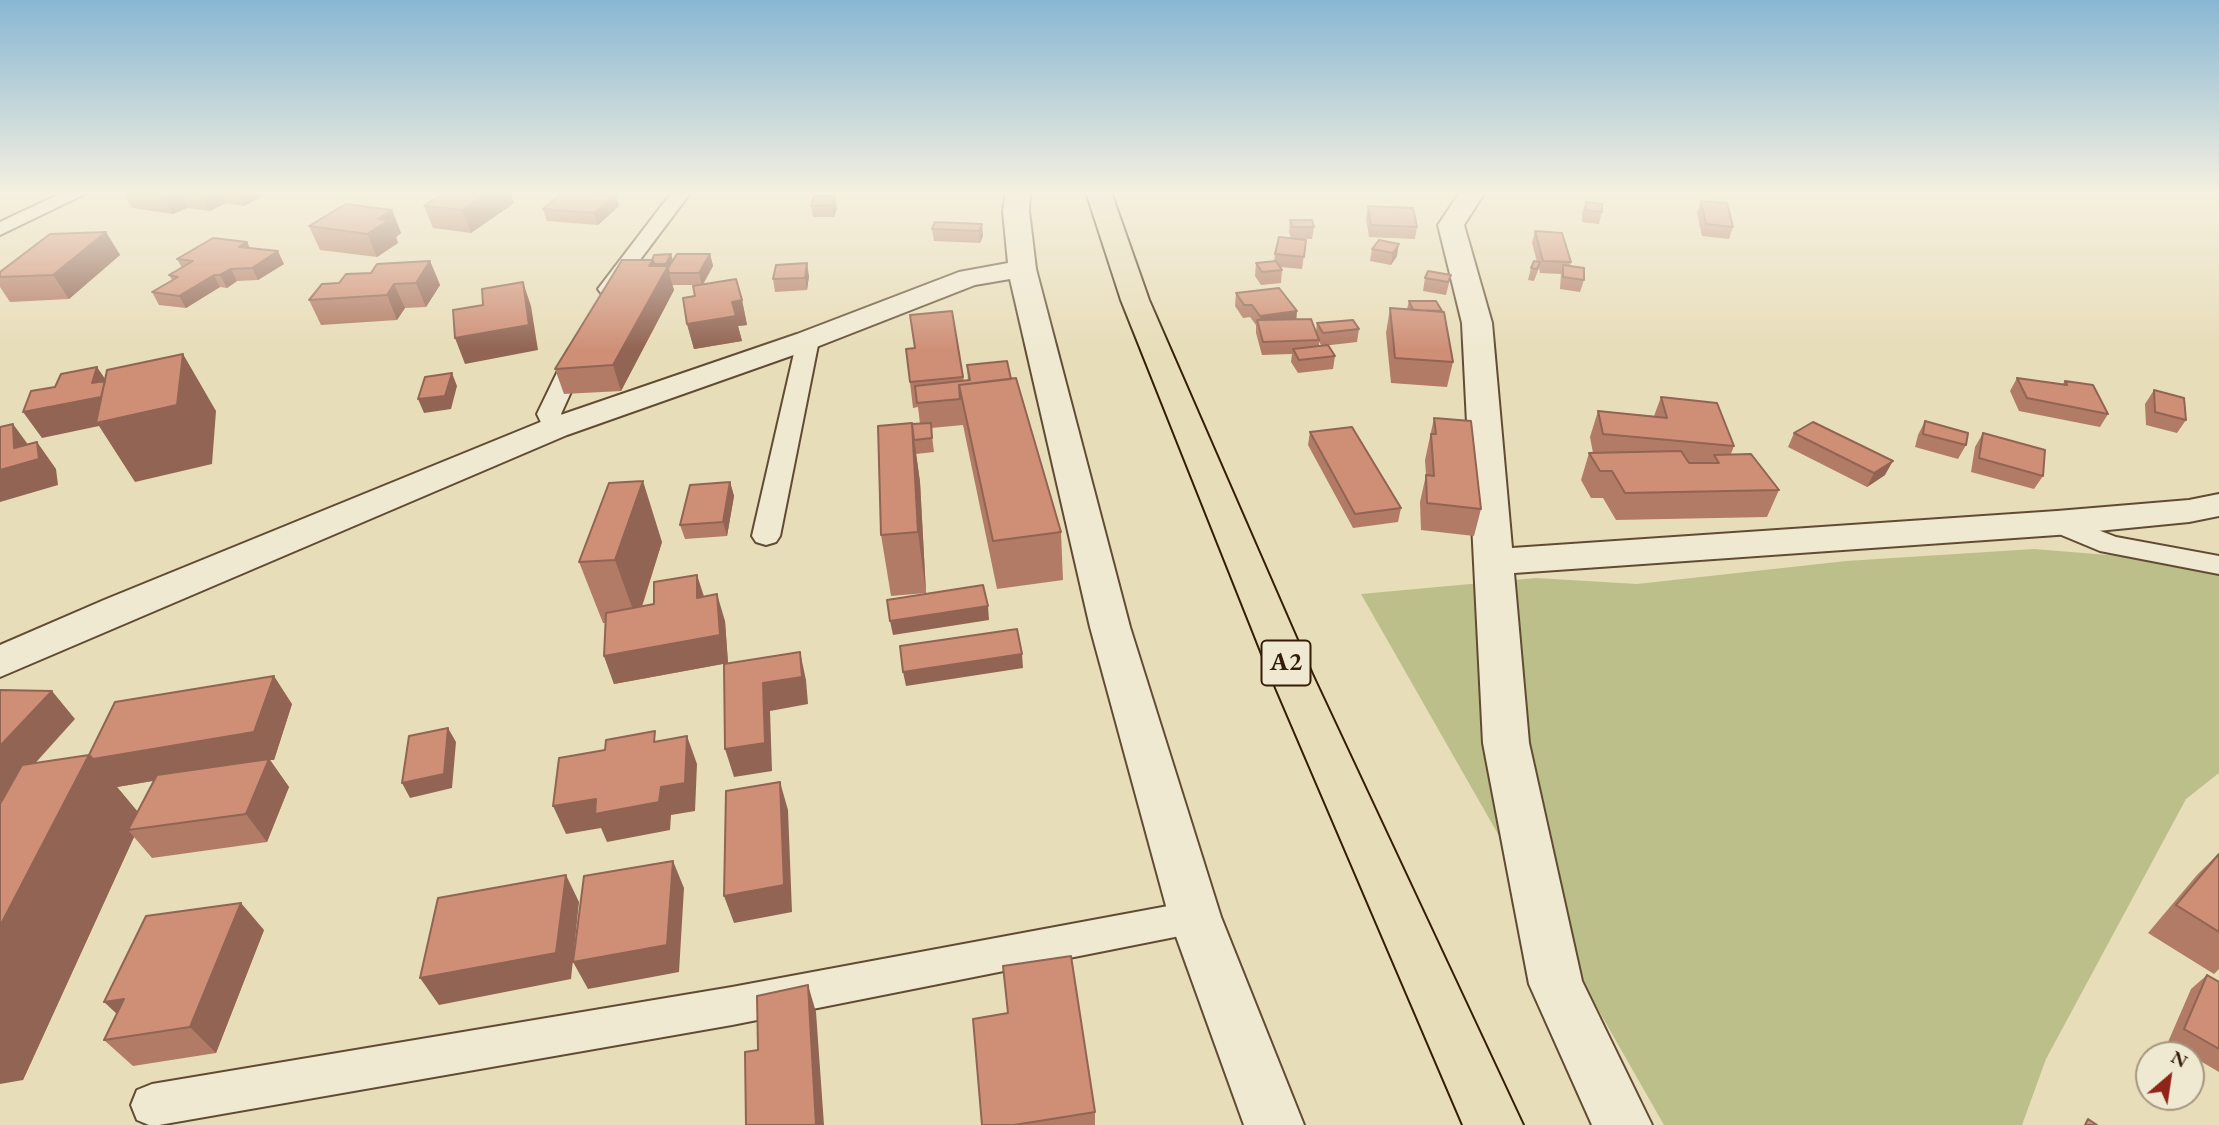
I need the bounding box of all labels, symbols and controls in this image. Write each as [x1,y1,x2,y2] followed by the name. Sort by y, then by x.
[1262,640,1310,685] road number: A2
[2135,1041,2205,1111] north arrow
[2167,1044,2192,1074] text: N

